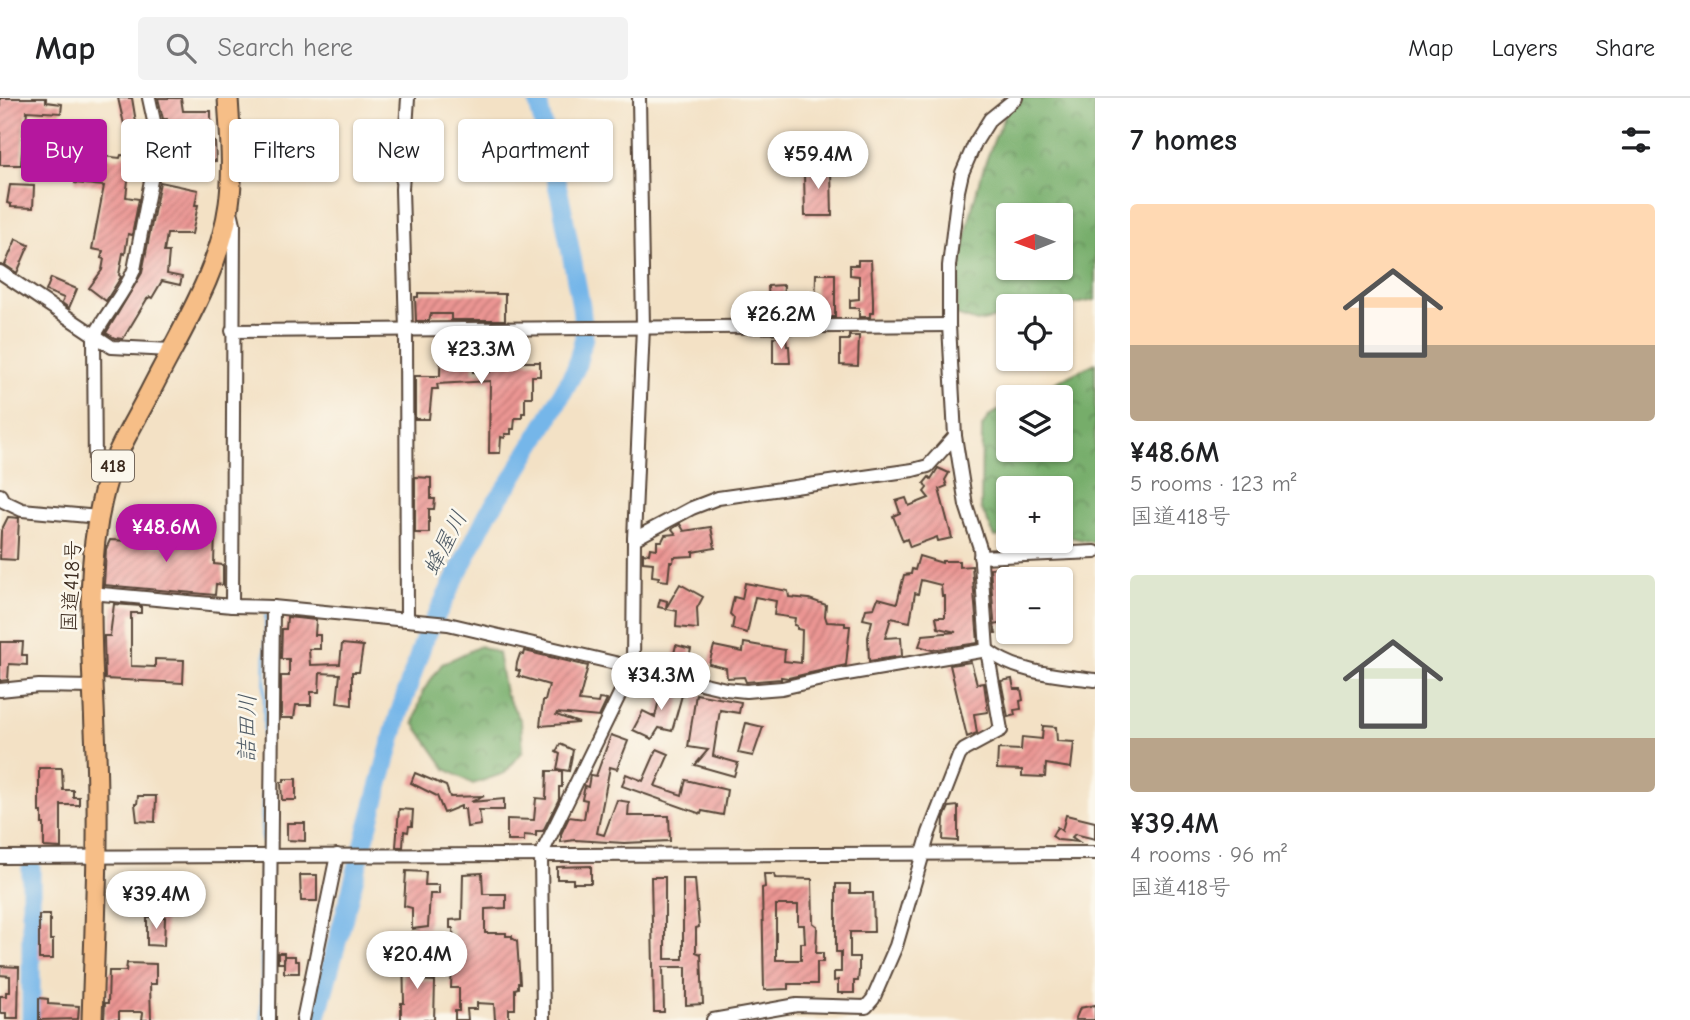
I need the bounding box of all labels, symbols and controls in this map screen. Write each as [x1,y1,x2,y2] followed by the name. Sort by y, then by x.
[138,17,628,80] search box
[35,29,96,67] text: Map
[162,29,200,67] icon: search
[218,33,353,63] text: Search here
[1408,34,1454,62] text: Map
[1492,34,1557,62] text: Layers
[1595,34,1655,62] text: Share
[21,119,107,182] chip: Buy
[121,119,215,182] chip: Rent
[229,119,339,182] chip: Filters
[353,119,444,182] chip: New
[458,119,613,182] chip: Apartment
[1617,121,1655,159] icon: filters
[1130,123,1237,158] text: 7 homes
[761,132,875,191] pin: ¥59.4M
[783,140,853,167] text: ¥59.4M
[996,203,1073,280] north arrow
[996,203,1073,644] map controls
[1330,250,1456,376] icon: home
[724,292,838,351] pin: ¥26.2M
[996,294,1073,371] button: locate
[747,300,815,327] text: ¥26.2M
[424,327,538,386] pin: ¥23.3M
[447,335,515,362] text: ¥23.3M
[996,385,1073,462] button: layers
[1130,435,1220,470] text: ¥48.6M
[92,450,134,482] road number: 418
[1130,470,1296,497] text: 5 rooms · 123 m²
[996,476,1073,553] button: +
[1130,503,1231,530] text: 国道418号
[109,504,223,564] pin: ¥48.6M
[417,506,473,580] water label: 蜂屋川
[132,513,200,540] text: ¥48.6M
[57,539,85,633] street label: 国道418号
[996,567,1073,644] button: −
[1330,621,1456,747] icon: home
[604,652,718,712] pin: ¥34.3M
[627,661,695,688] text: ¥34.3M
[233,693,261,763] water label: 詰田川
[1130,806,1219,841] text: ¥39.4M
[1130,841,1287,868] text: 4 rooms · 96 m²
[99,872,213,931] pin: ¥39.4M
[1130,874,1231,901] text: 国道418号
[122,880,190,907] text: ¥39.4M
[360,932,474,991] pin: ¥20.4M
[382,940,452,967] text: ¥20.4M

